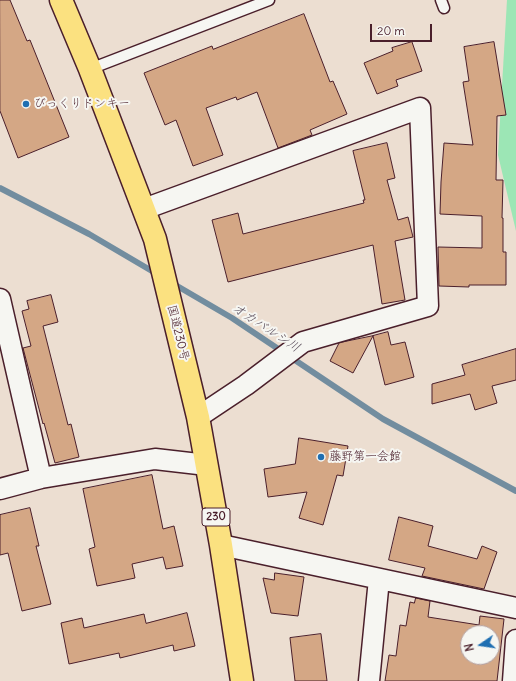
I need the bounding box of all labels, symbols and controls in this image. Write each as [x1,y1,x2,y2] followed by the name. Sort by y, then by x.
[372,16,434,42] scale bar
[377,23,405,38] text: 20 m
[34,97,130,111] place label: びっくりドンキー
[21,99,31,109] marker: びっくりドンキー
[229,300,303,356] water label: オカバルシ川
[164,303,192,363] street label: 国道230号
[329,450,401,464] place label: 藤野第一会館
[316,452,326,462] marker: 藤野第一会館
[202,508,230,526] road number: 230
[460,625,500,665] north arrow
[462,642,477,653] text: N

